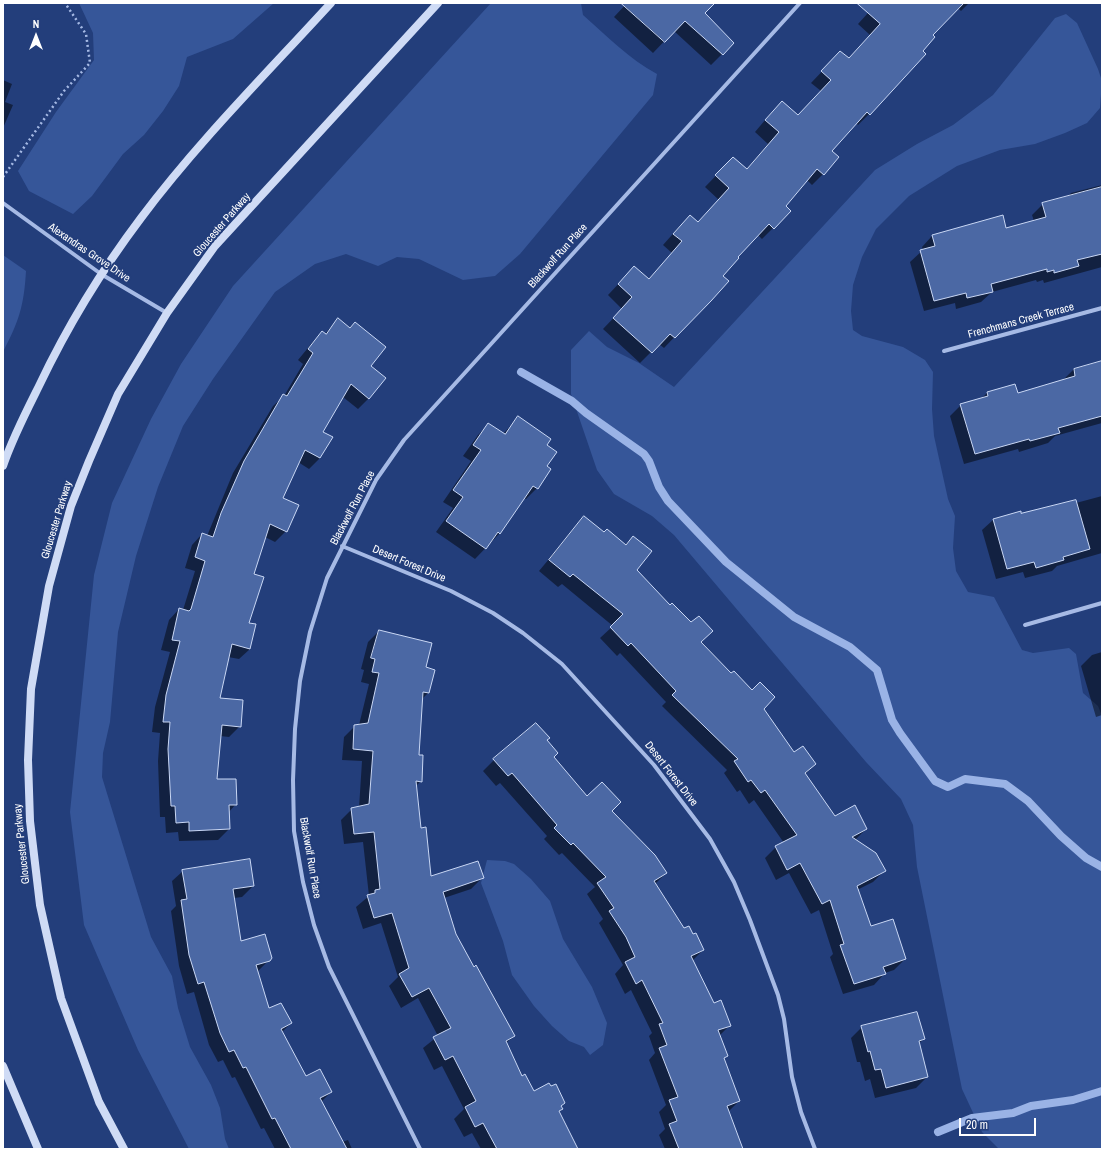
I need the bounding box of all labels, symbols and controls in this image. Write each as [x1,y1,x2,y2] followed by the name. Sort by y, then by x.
[16,16,56,56] north arrow
[33,17,39,31] text: N
[191,190,253,260] street label: Gloucester Parkway
[45,221,133,285] street label: Alexandras Grove Drive
[526,221,590,291] street label: Blackwolf Run Place
[967,300,1075,342] street label: Frenchmans Creek Terrace
[328,469,378,547] street label: Blackwolf Run Place
[39,479,75,561] street label: Gloucester Parkway
[370,543,448,585] street label: Desert Forest Drive
[642,739,700,809] street label: Desert Forest Drive
[11,803,33,885] street label: Gloucester Parkway
[296,816,324,900] street label: Blackwolf Run Place
[961,1110,1038,1136] scale bar
[966,1117,988,1133] text: 20 m

